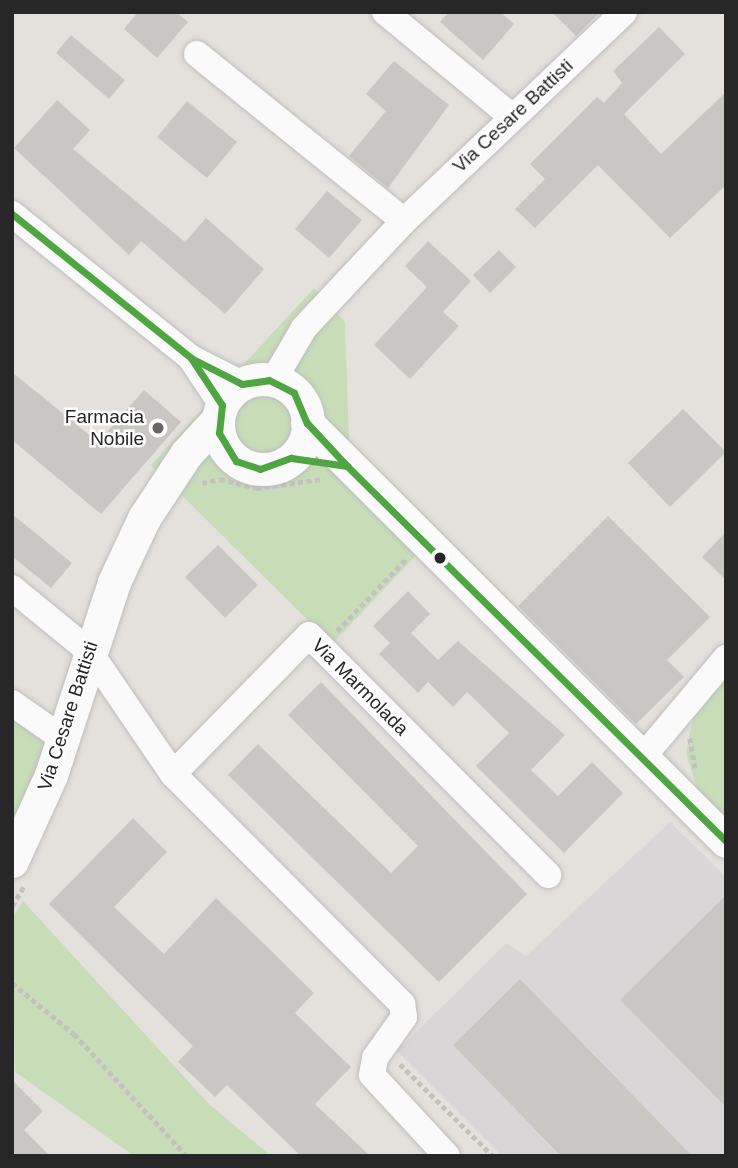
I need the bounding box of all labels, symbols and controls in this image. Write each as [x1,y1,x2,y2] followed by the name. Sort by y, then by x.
[448,54,578,178] street label: Via Cesare Battisti
[65,406,144,450] place label: Farmacia Nobile
[150,420,166,436] marker: Farmacia Nobile
[433,551,447,565] unlabelled marker
[307,634,413,740] street label: Via Marmolada
[33,638,103,794] street label: Via Cesare Battisti

